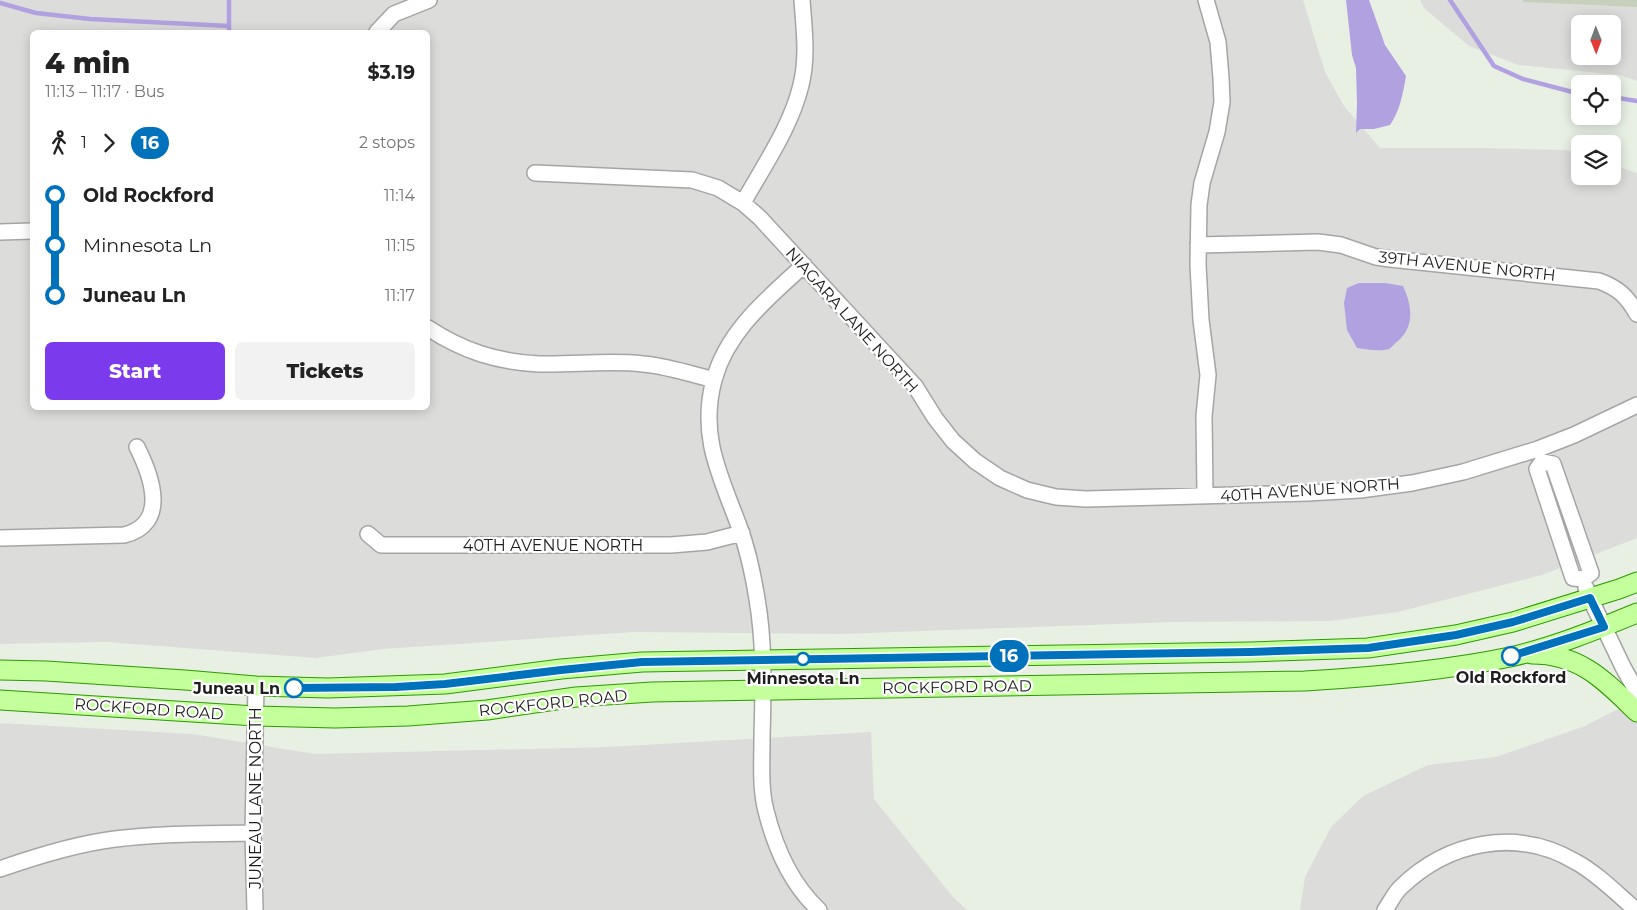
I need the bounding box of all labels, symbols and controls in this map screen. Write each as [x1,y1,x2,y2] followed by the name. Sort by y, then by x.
[1571,15,1621,65] north arrow
[1571,15,1621,185] map controls
[45,46,130,80] text: 4 min
[367,61,415,84] text: $3.19
[1571,75,1621,125] button: locate
[45,82,164,101] text: 11:13 – 11:17 · Bus
[45,129,73,157] icon: walk
[95,129,123,157] icon: forward
[141,132,159,154] text: 16
[81,133,87,152] text: 1
[359,133,415,152] text: 2 stops
[1571,135,1621,185] button: layers
[83,184,214,207] text: Old Rockford
[384,186,415,205] text: 11:14
[83,234,212,257] text: Minnesota Ln
[385,236,415,255] text: 11:15
[782,243,922,397] street label: NIAGARA LANE NORTH
[1378,247,1556,285] street label: 39TH AVENUE NORTH
[83,284,186,307] text: Juneau Ln
[385,286,415,305] text: 11:17
[45,342,225,400] button: Start
[235,342,415,400] button: Tickets
[1219,474,1401,506] street label: 40TH AVENUE NORTH
[463,536,643,555] street label: 40TH AVENUE NORTH
[986,640,1032,672] line badge: 16
[1000,645,1018,667] text: 16
[1501,646,1521,666] marker: Old Rockford
[796,652,810,666] marker: Minnesota Ln
[1456,668,1566,687] place label: Old Rockford
[746,669,860,688] place label: Minnesota Ln
[882,676,1032,698] street label: ROCKFORD ROAD
[284,678,304,698] marker: Juneau Ln
[192,679,280,698] place label: Juneau Ln
[478,686,628,720] street label: ROCKFORD ROAD
[74,694,224,724] street label: ROCKFORD ROAD
[246,707,265,890] street label: JUNEAU LANE NORTH

